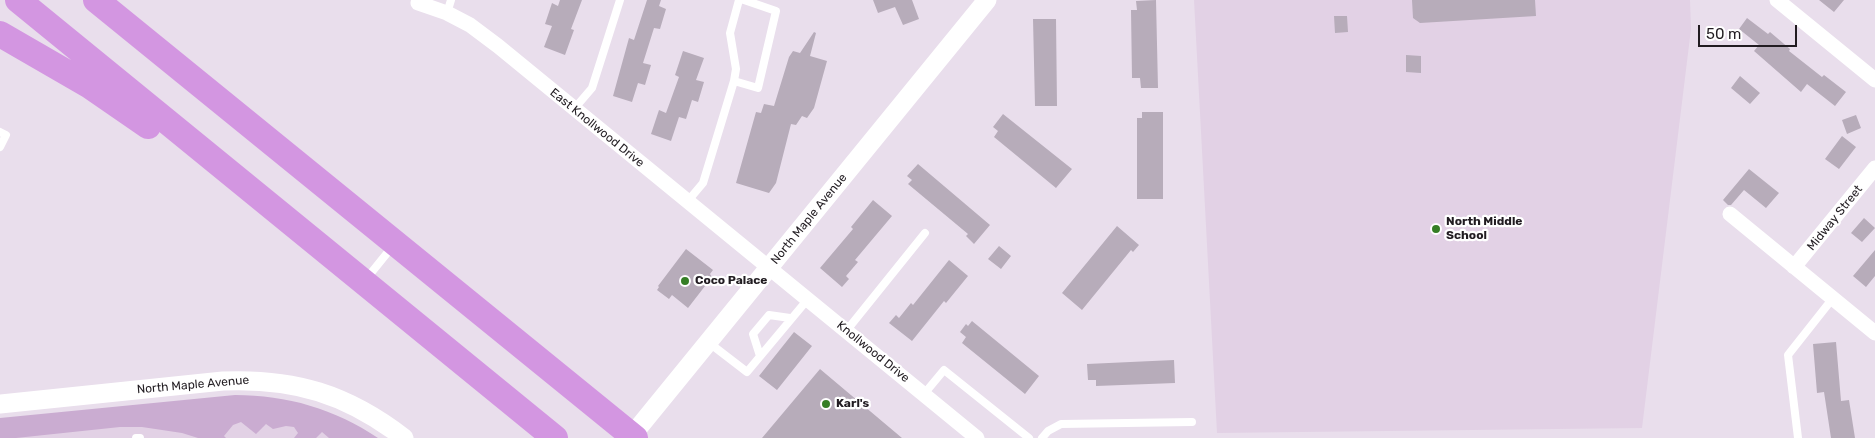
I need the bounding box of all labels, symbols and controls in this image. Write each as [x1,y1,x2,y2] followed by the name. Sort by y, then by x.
[1700,15,1799,47] scale bar
[1706,25,1741,43] text: 50 m
[547,86,647,170] street label: East Knollwood Drive
[768,171,850,267] street label: North Maple Avenue
[1804,182,1866,254] street label: Midway Street
[1446,215,1522,243] place label: North Middle School
[1430,223,1442,235] marker: North Middle School
[695,274,767,288] place label: Coco Palace
[679,275,691,287] marker: Coco Palace
[834,318,912,386] street label: Knollwood Drive
[136,373,250,397] street label: North Maple Avenue
[836,397,869,411] place label: Karl's
[820,398,832,410] marker: Karl's

